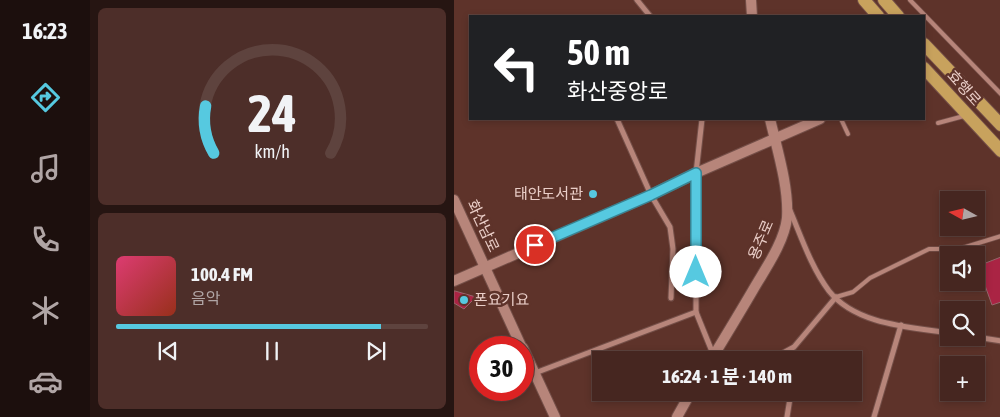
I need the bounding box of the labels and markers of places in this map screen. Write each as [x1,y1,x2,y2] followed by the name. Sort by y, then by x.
[514,185,583,202] place label: 태안도서관
[587,188,599,200] marker: 태안도서관
[514,224,556,266] pin
[474,291,529,308] place label: 폰요기요
[458,294,470,306] marker: 폰요기요

